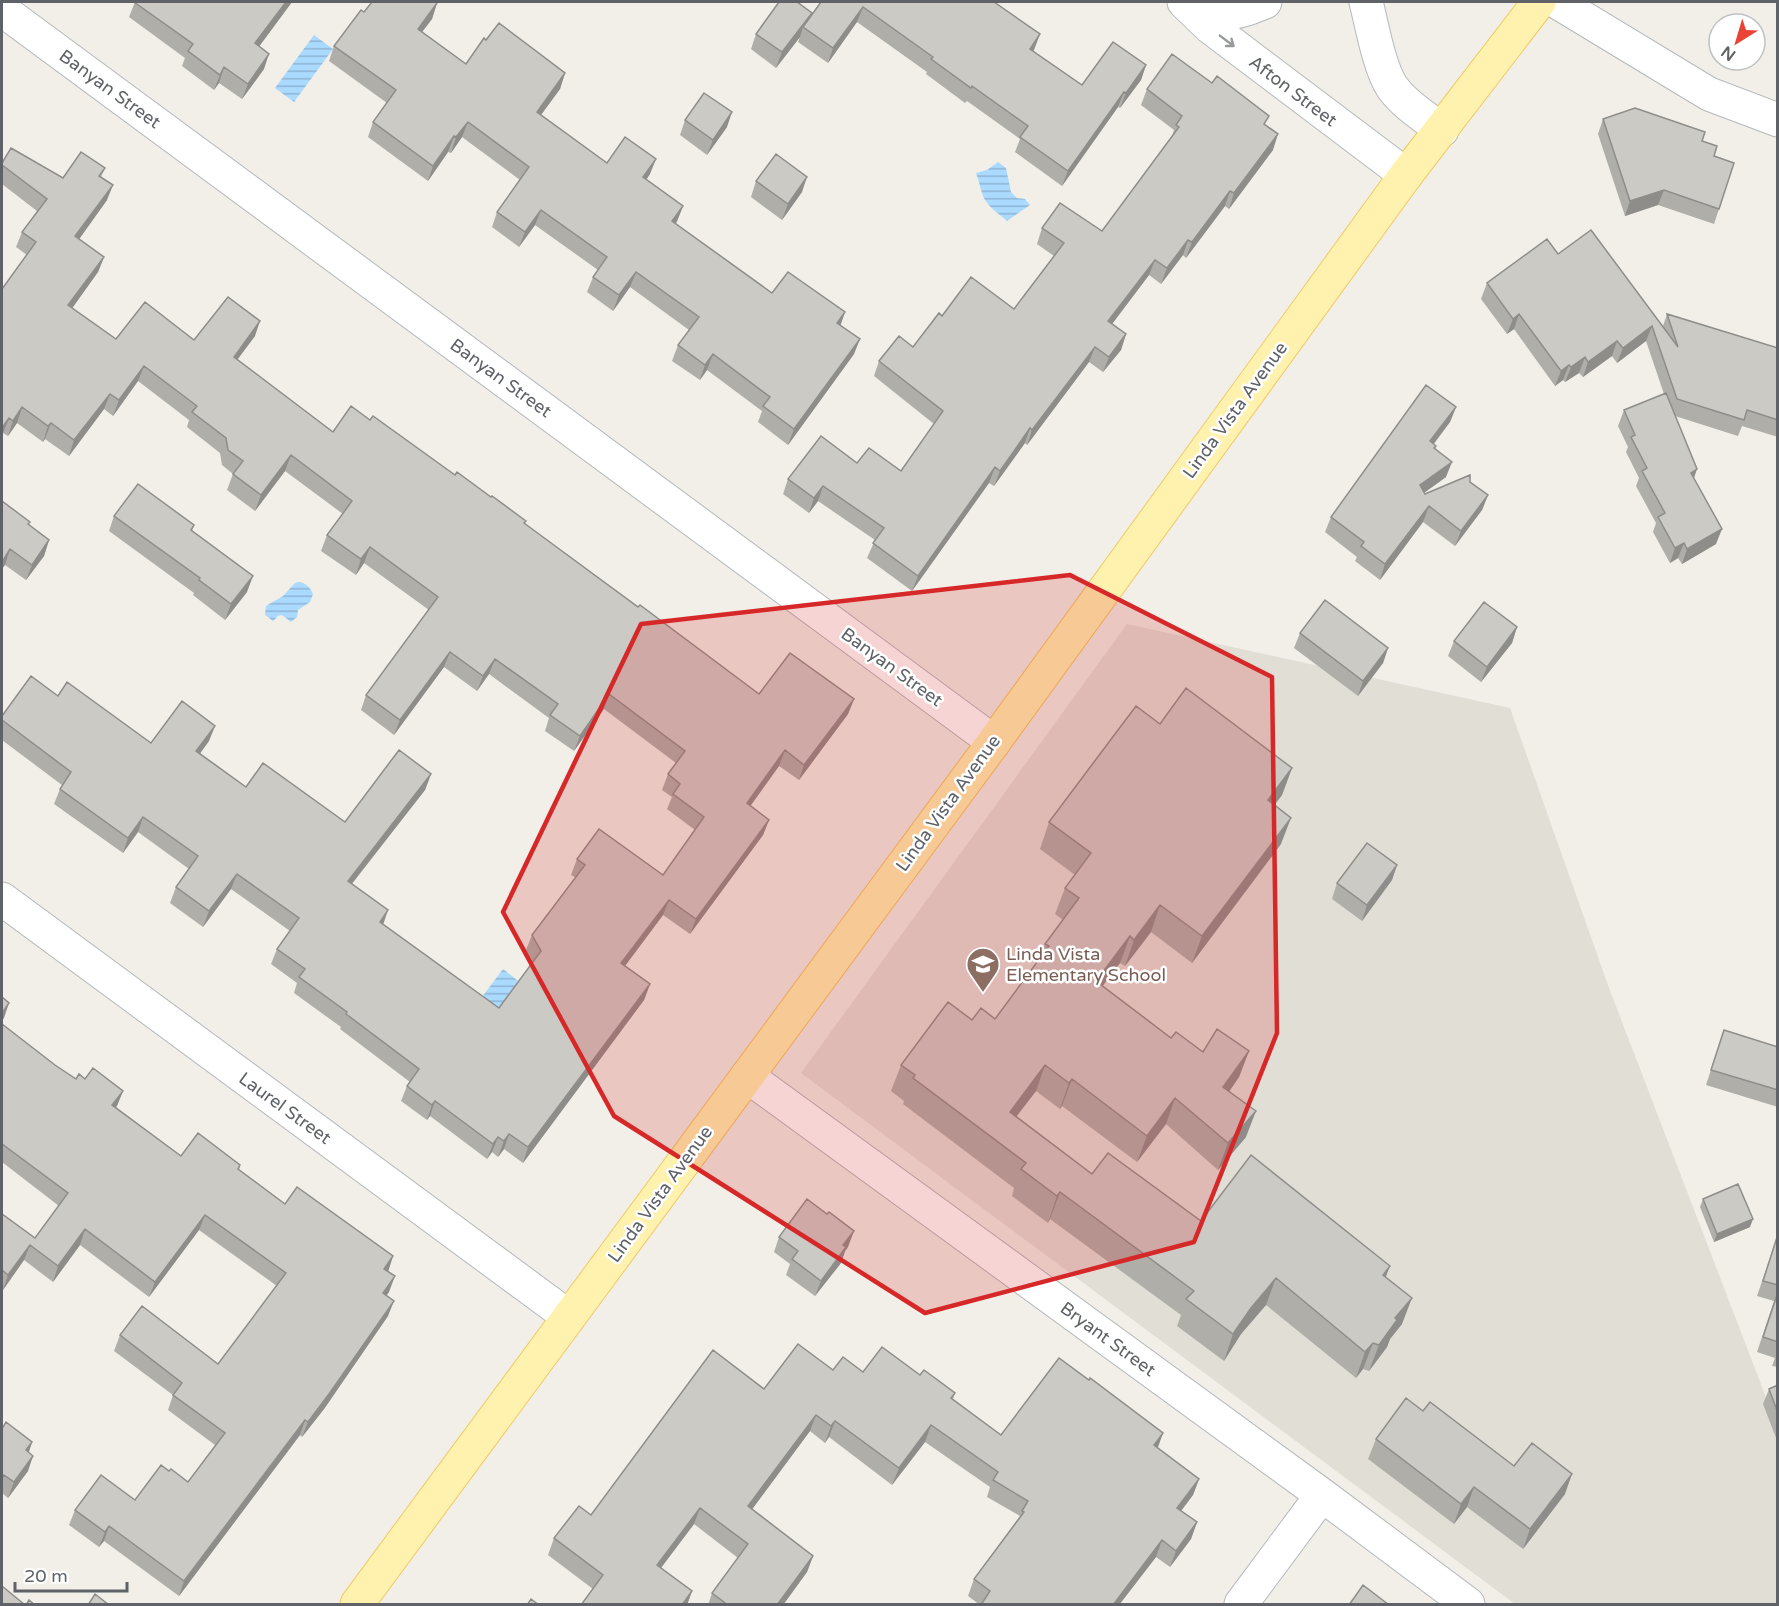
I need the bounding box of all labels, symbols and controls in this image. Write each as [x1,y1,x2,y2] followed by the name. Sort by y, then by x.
[1707,12,1767,72] north arrow
[1219,34,1235,47] one-way arrow
[1717,41,1740,65] text: N
[55,45,165,133] street label: Banyan Street
[1245,51,1341,131] street label: Afton Street
[446,334,556,422] street label: Banyan Street
[1178,337,1292,483] street label: Linda Vista Avenue
[837,623,947,711] street label: Banyan Street
[891,730,1005,876] street label: Linda Vista Avenue
[1006,943,1166,986] place label: Linda Vista Elementary School
[965,946,1001,993] school or university icon: Linda Vista Elementary School
[235,1067,336,1149] street label: Laurel Street
[603,1121,717,1267] street label: Linda Vista Avenue
[1056,1297,1160,1381] street label: Bryant Street
[15,1555,128,1593] scale bar
[24,1565,68,1587] text: 20 m

